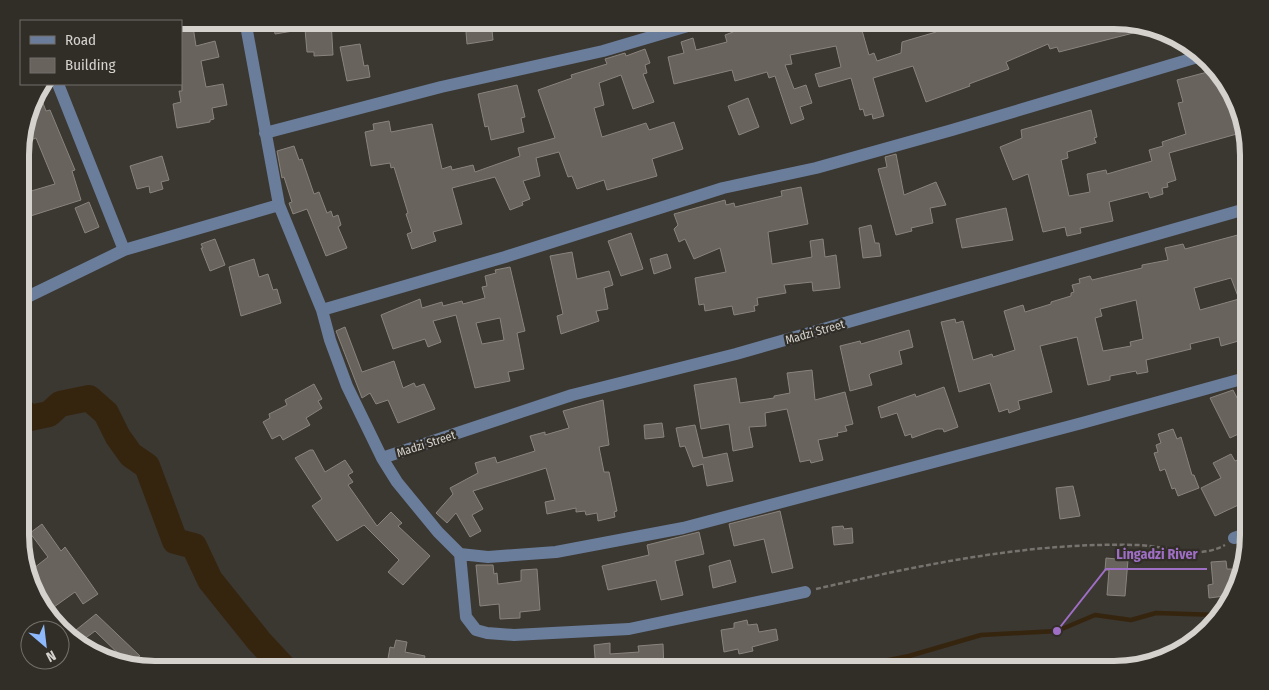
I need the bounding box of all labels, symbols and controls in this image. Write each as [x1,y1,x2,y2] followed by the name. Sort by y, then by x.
[20,20,182,85] legend
[65,31,96,49] text: Road
[65,56,116,74] text: Building
[784,317,846,347] street label: Madzi Street
[395,428,457,460] street label: Madzi Street
[1106,540,1207,569] callout: Lingadzi River
[1116,546,1199,563] text: Lingadzi River
[20,620,70,670] north arrow
[43,647,59,666] text: N

